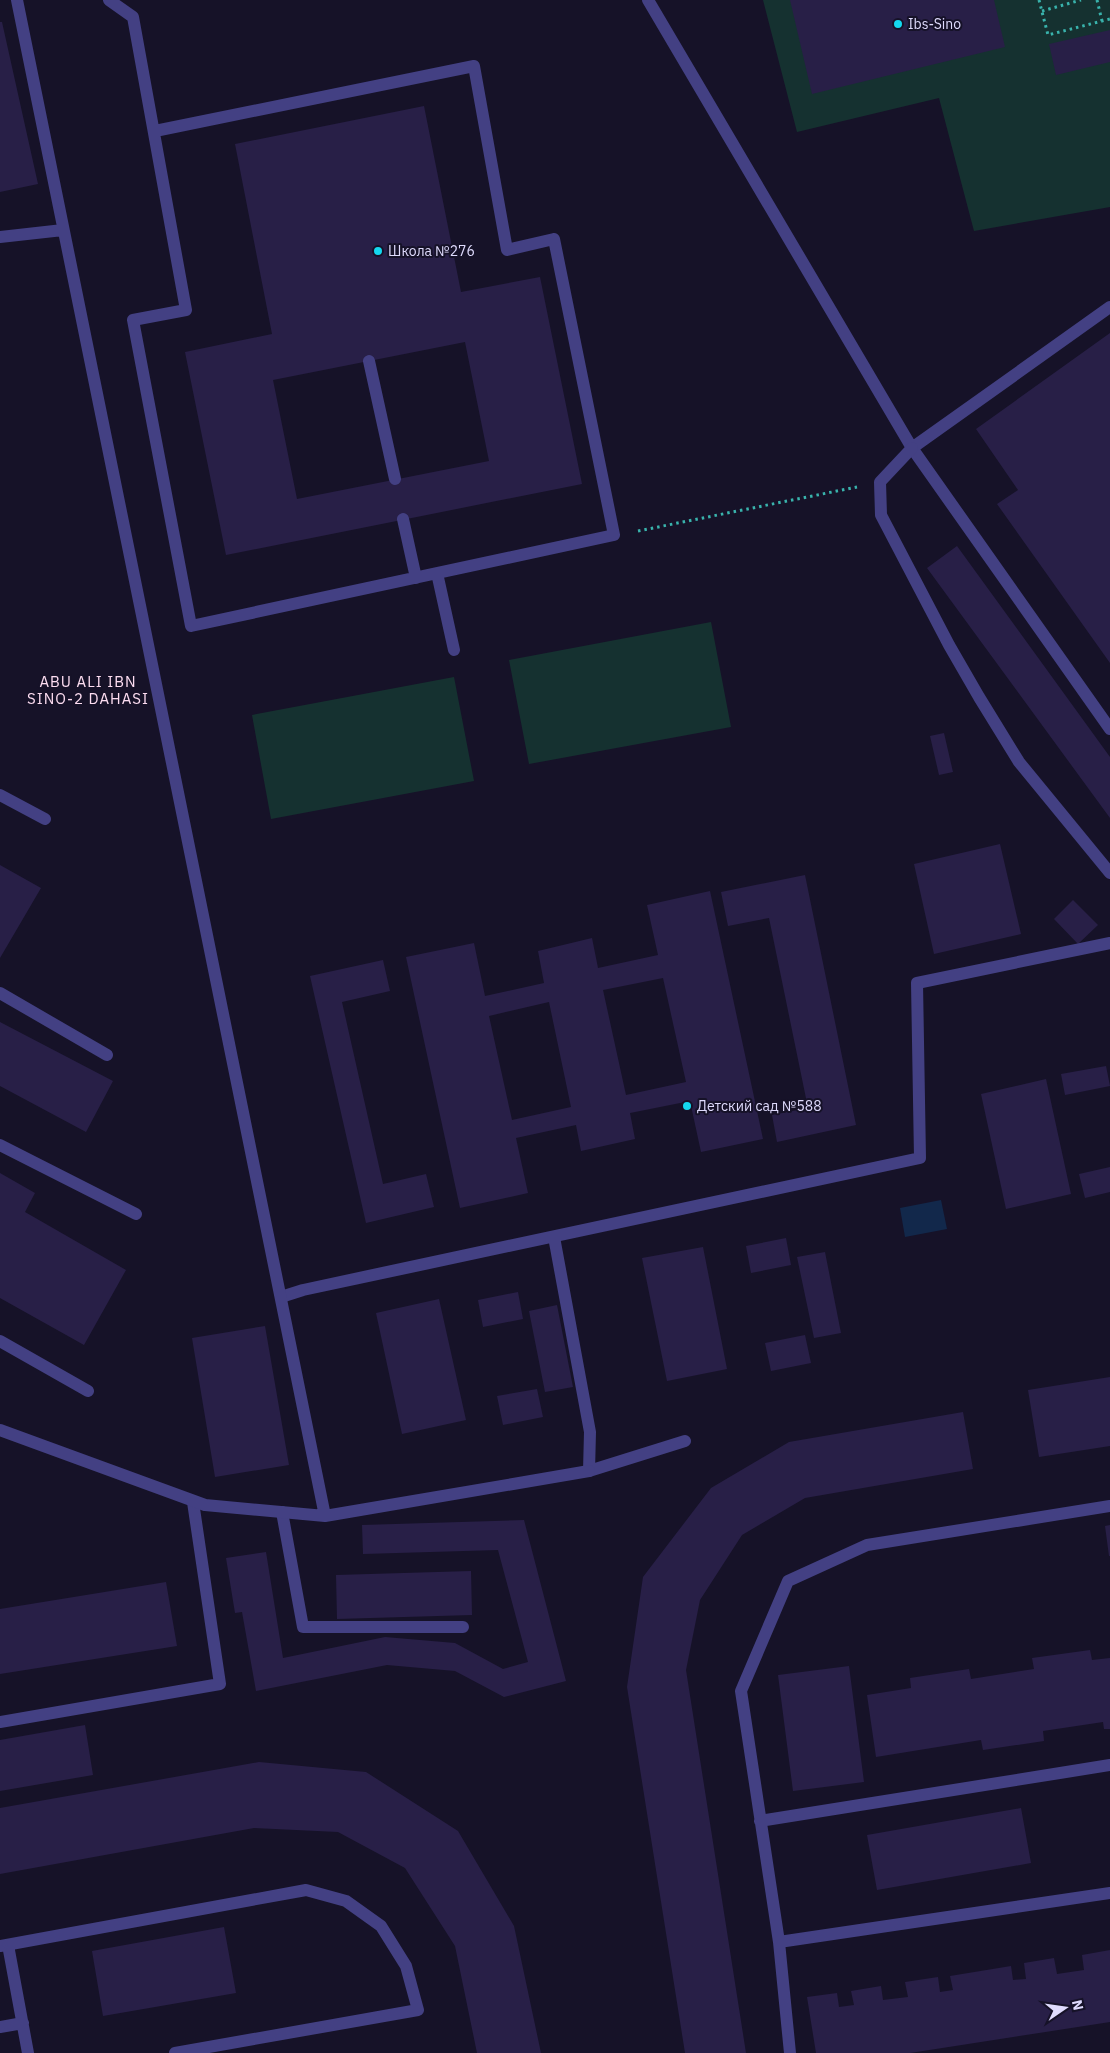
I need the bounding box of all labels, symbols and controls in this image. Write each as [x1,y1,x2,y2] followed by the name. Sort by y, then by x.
[908,15,961,33] place label: Ibs-Sino
[892,18,904,30] marker: Ibs-Sino
[388,242,475,260] place label: Школа №276
[372,245,384,257] marker: Школа №276
[27,672,149,708] district label: ABU ALI IBN SINO-2 DAHASI
[697,1097,822,1115] place label: Детский сад №588
[681,1100,693,1112] marker: Детский сад №588
[1040,1983,1090,2033] north arrow
[1068,1998,1088,2012] text: N

